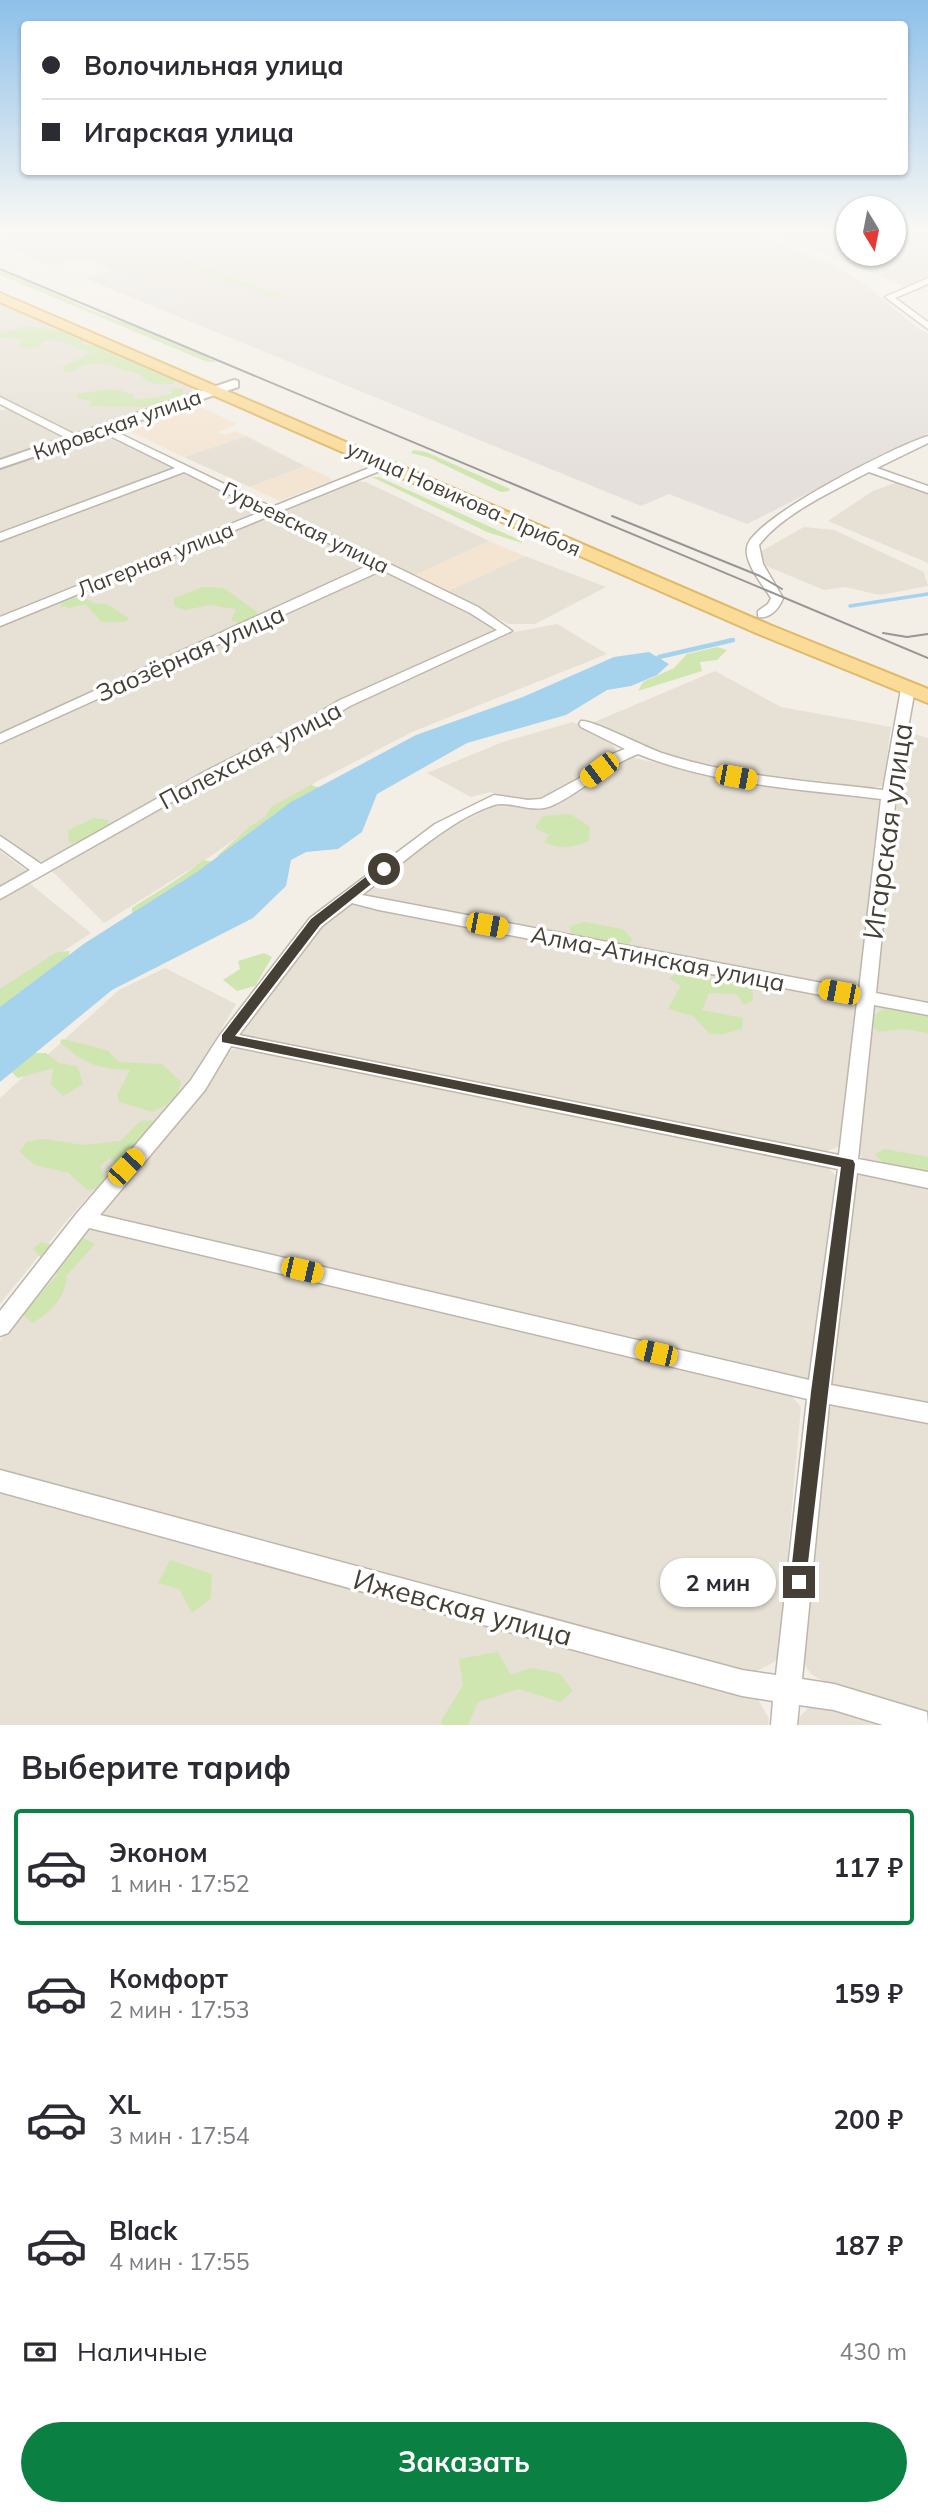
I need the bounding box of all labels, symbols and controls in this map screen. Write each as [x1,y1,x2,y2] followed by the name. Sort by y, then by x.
[84,49,344,82] text: Волочильная улица
[84,116,294,149] text: Игарская улица
[836,196,906,266] north arrow
[836,196,906,266] map controls
[30,383,204,465] street label: Кировская улица
[343,435,585,561] street label: улица Новикова-Прибоя
[219,475,393,579] street label: Гурьевская улица
[73,516,237,602] street label: Лагерная улица
[91,598,289,708] street label: Заозёрная улица
[154,694,346,816] street label: Палехская улица
[854,721,920,941] street label: Игарская улица
[576,749,623,791] car
[714,763,759,791] car
[368,853,400,885] route start
[465,911,510,939] car
[529,919,787,997] street label: Алма-Атинская улица
[817,978,862,1006] car
[104,1144,149,1190] car
[280,1255,325,1285] car
[634,1338,679,1368] car
[659,1558,774,1606] callout: 2 мин
[350,1561,576,1653] street label: Ижевская улица
[783,1566,815,1598] route end
[686,1568,750,1597] text: 2 мин
[21,1747,291,1787] text: Выберите тариф
[25,1836,88,1899] icon: car
[109,1836,208,1869] text: Эконом
[833,1851,903,1884] text: 117 ₽
[109,1869,249,1898] text: 1 мин · 17:52
[25,1962,88,2025] icon: car
[109,1962,228,1995] text: Комфорт
[833,1977,903,2010] text: 159 ₽
[109,1995,249,2024] text: 2 мин · 17:53
[25,2088,88,2151] icon: car
[109,2088,141,2121] text: XL
[833,2103,903,2136] text: 200 ₽
[109,2121,249,2150] text: 3 мин · 17:54
[25,2214,88,2277] icon: car
[109,2214,177,2247] text: Black
[833,2229,903,2262] text: 187 ₽
[109,2247,249,2276] text: 4 мин · 17:55
[21,2333,59,2371] icon: cash
[77,2335,207,2368] text: Наличные
[839,2337,907,2366] text: 430 m
[21,2422,907,2502] button: Заказать

